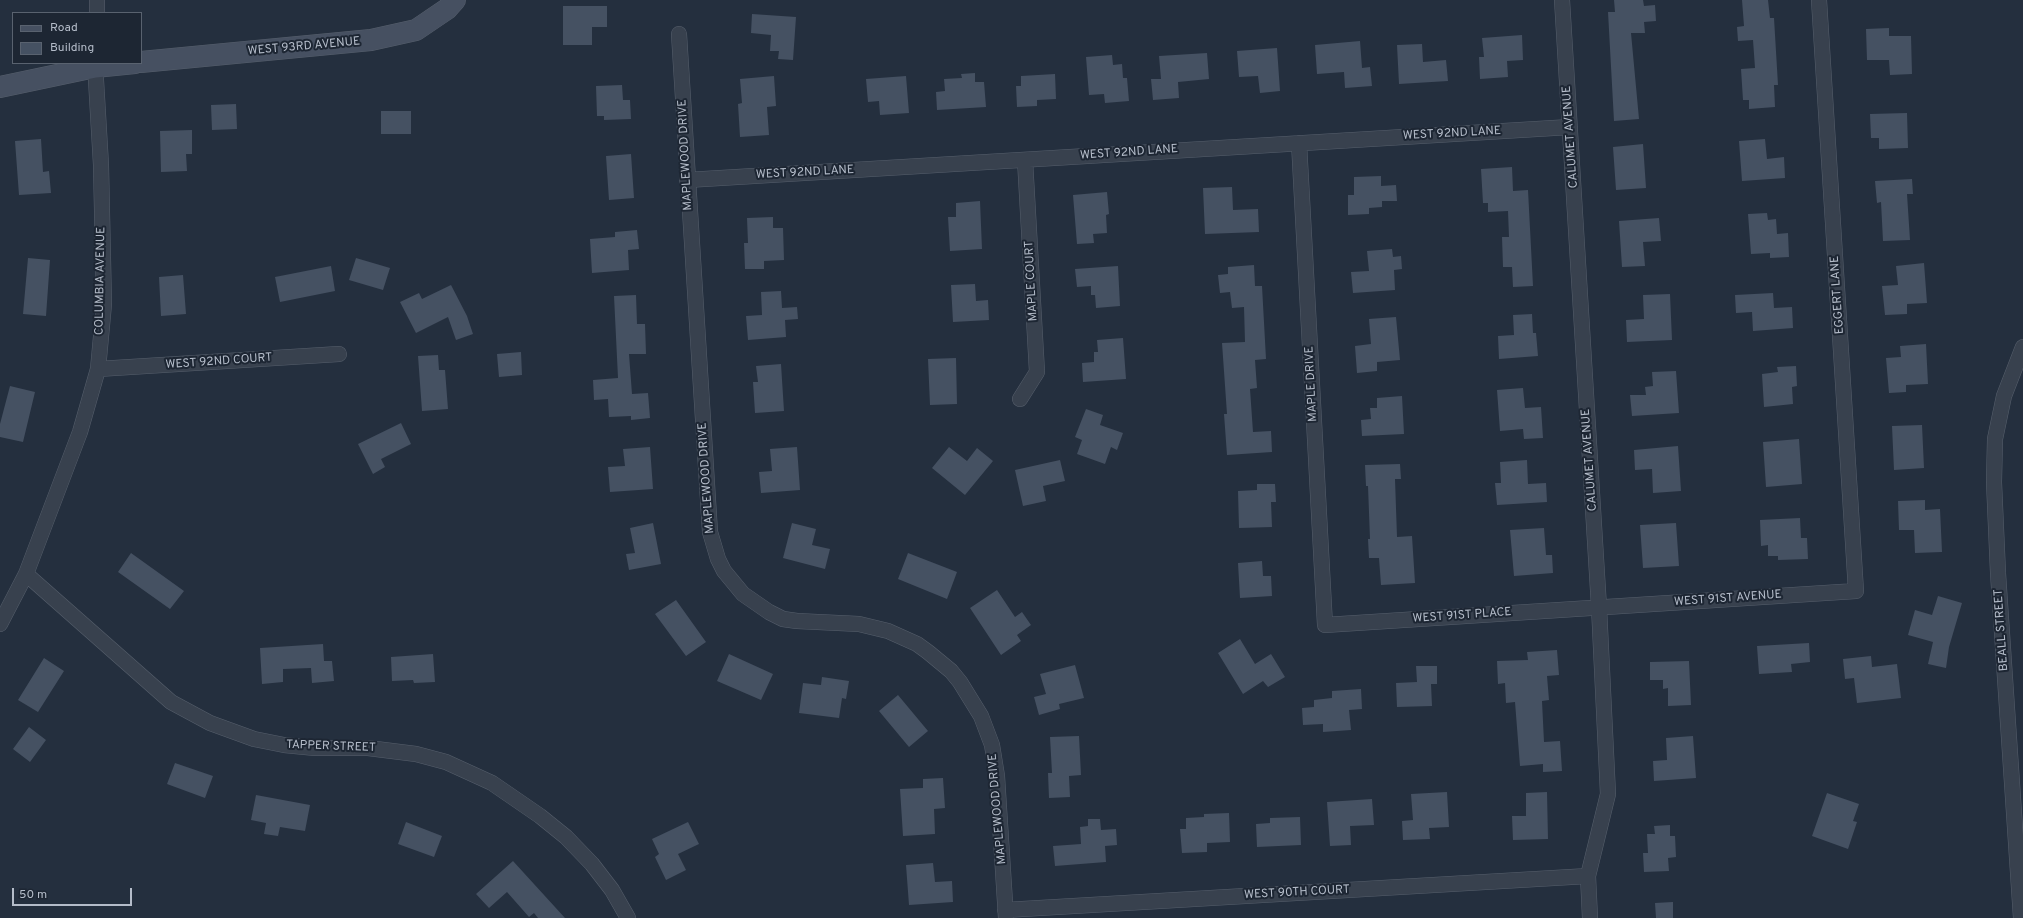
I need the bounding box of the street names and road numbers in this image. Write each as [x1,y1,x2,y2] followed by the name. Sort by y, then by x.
[247,35,361,59] street label: WEST 93RD AVENUE
[1560,85,1582,189] street label: CALUMET AVENUE
[676,99,696,211] street label: MAPLEWOOD DRIVE
[1403,124,1501,144] street label: WEST 92ND LANE
[1080,142,1178,164] street label: WEST 92ND LANE
[756,163,854,183] street label: WEST 92ND LANE
[93,227,109,335] street label: COLUMBIA AVENUE
[1023,240,1041,322] street label: MAPLE COURT
[1828,255,1848,335] street label: EGGERT LANE
[1303,346,1321,422] street label: MAPLE DRIVE
[165,351,273,373] street label: WEST 92ND COURT
[1579,408,1601,512] street label: CALUMET AVENUE
[696,422,718,534] street label: MAPLEWOOD DRIVE
[1674,588,1782,610] street label: WEST 91ST AVENUE
[1992,588,2012,672] street label: BEALL STREET
[1412,605,1512,627] street label: WEST 91ST PLACE
[286,738,376,756] street label: TAPPER STREET
[986,753,1010,865] street label: MAPLEWOOD DRIVE
[1244,883,1350,903] street label: WEST 90TH COURT

